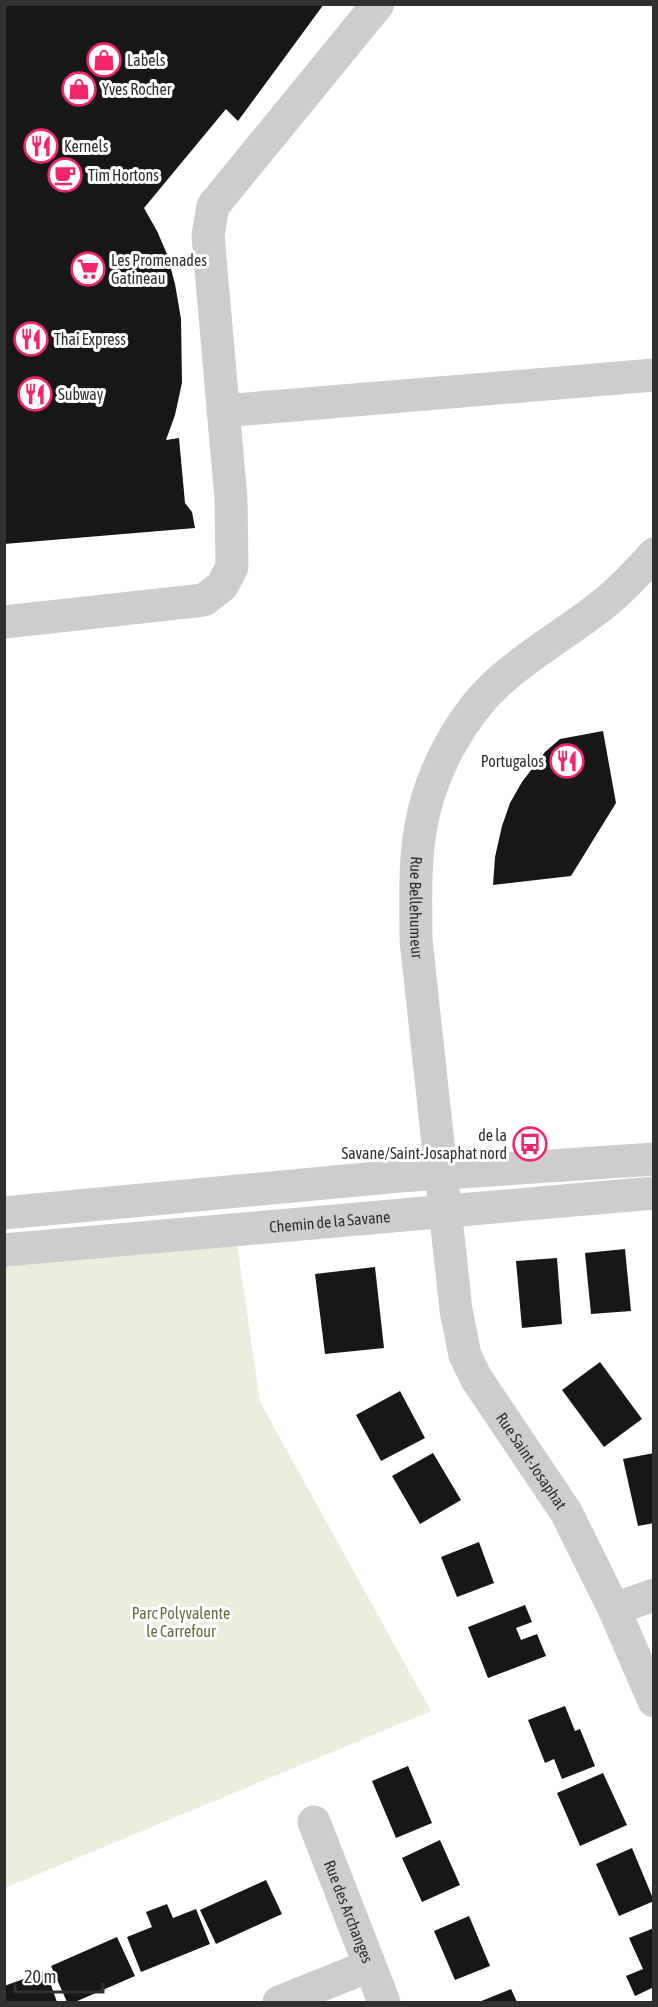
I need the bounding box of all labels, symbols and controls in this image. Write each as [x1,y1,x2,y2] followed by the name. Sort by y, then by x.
[86,42,122,78] shop icon: Labels
[127,51,166,69] place label: Labels
[61,71,97,107] shop icon: Yves Rocher
[102,80,172,98] place label: Yves Rocher
[23,128,59,164] restaurant icon: Kernels
[64,137,109,155] place label: Kernels
[47,157,83,193] cafe icon: Tim Hortons
[88,166,159,184] place label: Tim Hortons
[70,251,106,287] supermarket icon: Les Promenades Gatineau
[111,251,207,287] place label: Les Promenades Gatineau
[13,321,49,357] restaurant icon: Thai Express
[54,330,126,349] place label: Thai Express
[17,376,53,412] restaurant icon: Subway
[58,385,104,404] place label: Subway
[549,743,585,779] restaurant icon: Portugalos
[481,752,544,771] place label: Portugalos
[407,856,427,960] street label: Rue Bellehumeur
[341,1126,507,1163] place label: de la Savane/Saint-Josaphat nord
[512,1126,548,1162] bus stop icon: de la Savane/Saint-Josaphat nord
[268,1207,391,1236] street label: Chemin de la Savane
[493,1409,571,1513] street label: Rue Saint-Josaphat
[132,1604,230,1640] park label: Parc Polyvalente le Carrefour
[321,1857,377,1966] street label: Rue des Archanges
[15,1956,104,1994] scale bar
[24,1966,56,1987] text: 20 m

